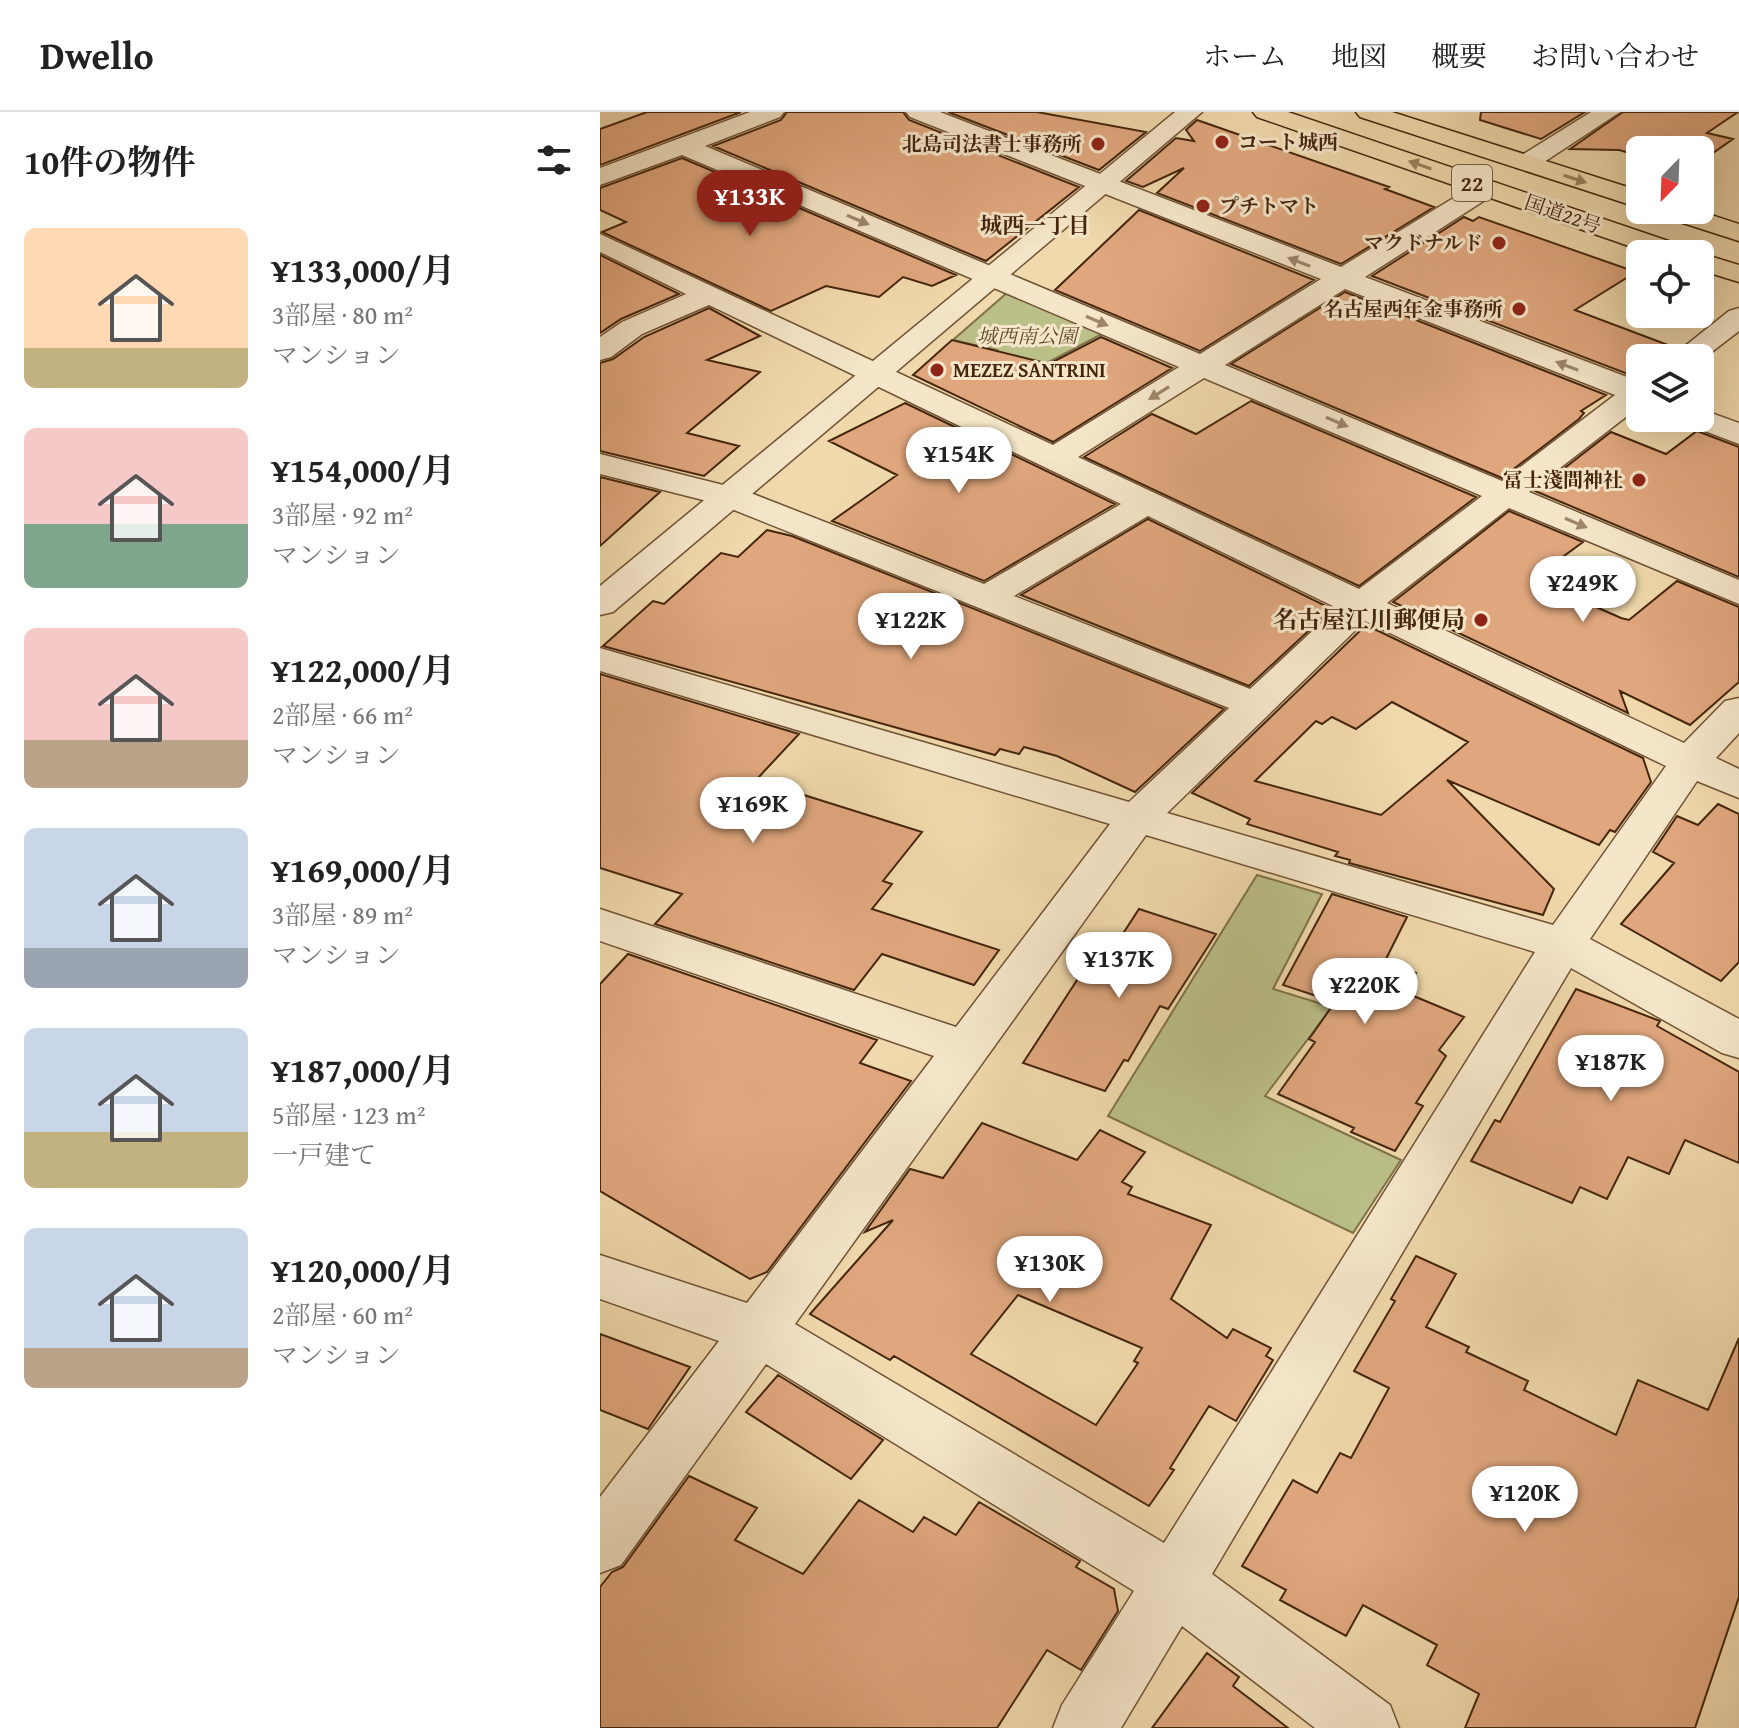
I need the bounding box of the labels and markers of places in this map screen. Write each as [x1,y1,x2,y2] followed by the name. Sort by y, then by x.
[1238,127,1338,156] place label: コート城西
[902,129,1082,158] place label: 北島司法書士事務所
[1213,133,1231,151] marker: コート城西
[1089,135,1107,153] marker: 北島司法書士事務所
[694,170,806,238] pin: ¥133K
[1219,191,1319,220] place label: プチトマト
[1194,197,1212,215] marker: プチトマト
[1364,228,1483,257] place label: マクドナルド
[1490,234,1508,252] marker: マクドナルド
[1323,294,1503,323] place label: 名古屋西年金事務所
[1510,300,1528,318] marker: 名古屋西年金事務所
[953,355,1106,384] place label: MEZEZ SANTRINI
[928,361,946,379] marker: MEZEZ SANTRINI
[903,427,1015,495] pin: ¥154K
[1503,465,1623,494] place label: 冨士淺間神社
[1630,471,1648,489] marker: 冨士淺間神社
[1527,556,1639,624] pin: ¥249K
[855,593,967,661] pin: ¥122K
[1273,602,1465,637] place label: 名古屋江川郵便局
[1472,611,1490,629] marker: 名古屋江川郵便局
[697,777,809,845] pin: ¥169K
[1063,932,1175,1000] pin: ¥137K
[1309,958,1421,1026] pin: ¥220K
[1555,1035,1667,1103] pin: ¥187K
[994,1236,1106,1304] pin: ¥130K
[1469,1466,1581,1534] pin: ¥120K

